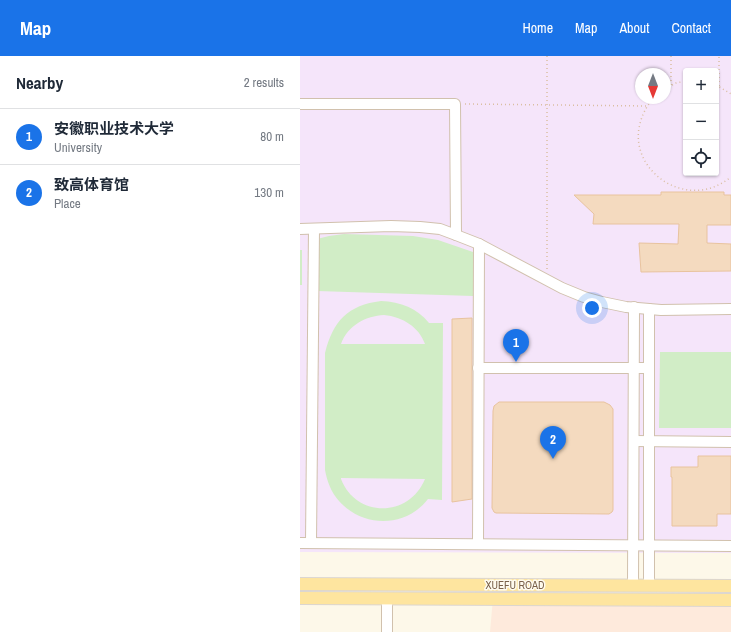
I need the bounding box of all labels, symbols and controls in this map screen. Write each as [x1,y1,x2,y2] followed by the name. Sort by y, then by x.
[20,15,51,41] text: Map
[522,19,553,37] text: Home
[575,19,597,37] text: Map
[619,19,649,37] text: About
[671,19,711,37] text: Contact
[635,68,671,104] north arrow
[683,68,719,176] map controls
[683,68,719,104] button: +
[16,71,63,94] text: Nearby
[244,74,284,91] text: 2 results
[683,104,719,140] button: −
[54,118,174,139] text: 安徽职业技术大学
[26,128,32,145] text: 1
[260,128,284,145] text: 80 m
[54,139,102,156] text: University
[683,140,719,176] button: locate
[54,174,129,195] text: 致高体育馆
[26,184,32,201] text: 2
[254,184,284,201] text: 130 m
[54,195,81,212] text: Place
[582,298,602,318] your location
[503,329,529,362] pin: 1
[540,426,566,459] pin: 2
[485,578,545,592] street label: XUEFU ROAD

